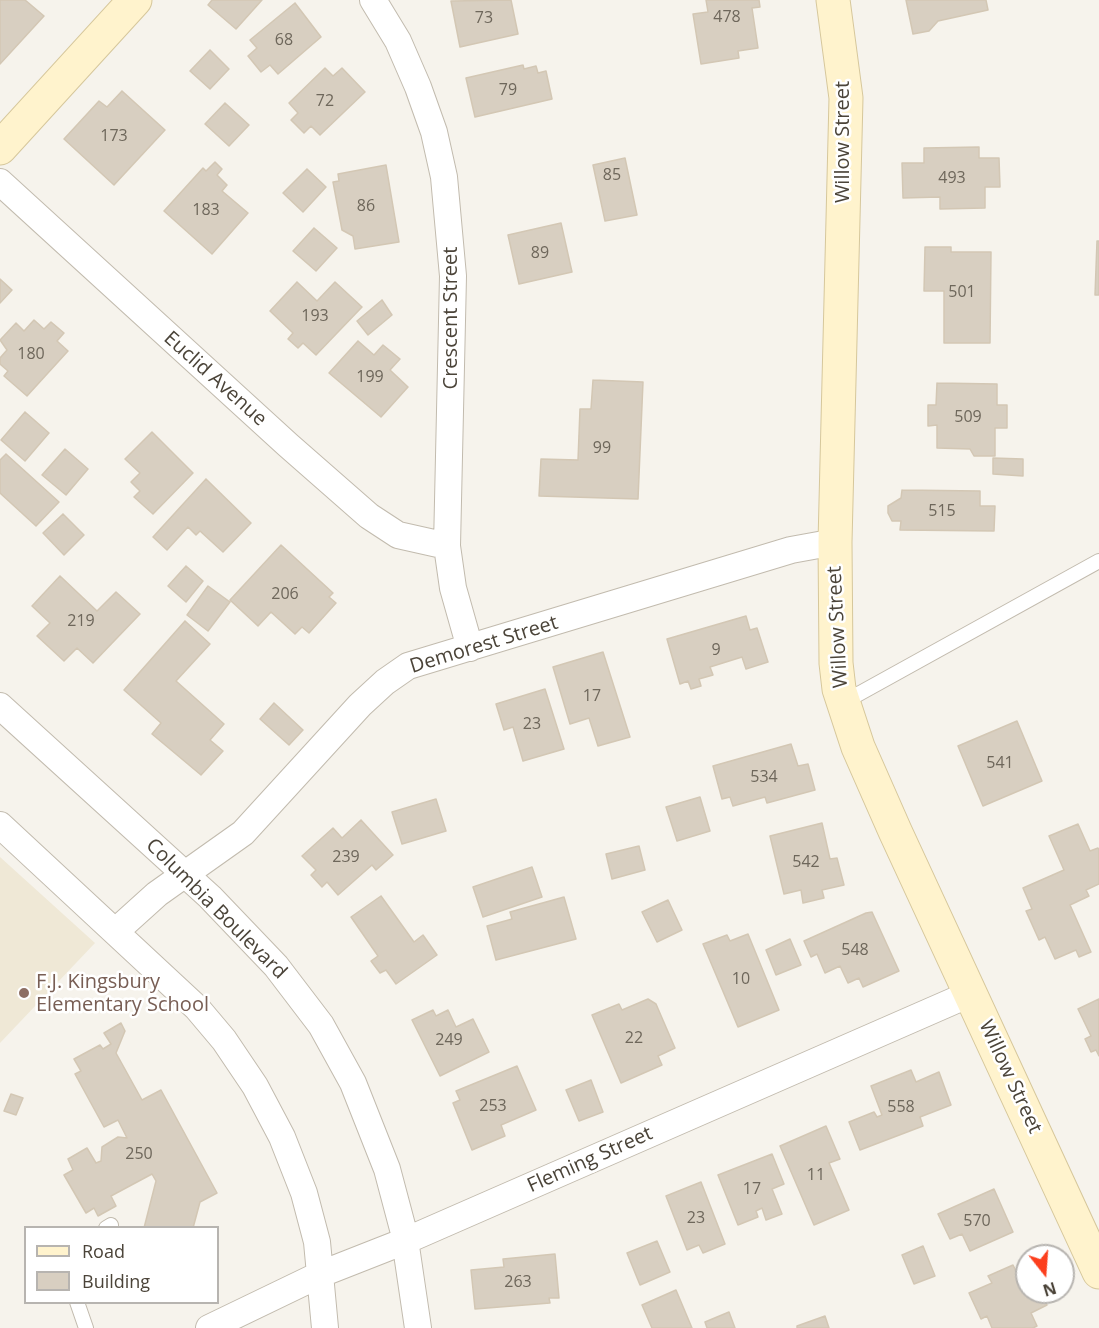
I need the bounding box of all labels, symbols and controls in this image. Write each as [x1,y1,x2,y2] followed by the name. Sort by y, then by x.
[713,7,741,27] house number: 478
[475,8,493,28] house number: 73
[275,30,293,50] house number: 68
[499,80,517,100] house number: 79
[831,81,855,203] street label: Willow Street
[316,91,334,111] house number: 72
[100,126,128,146] house number: 173
[603,165,621,185] house number: 85
[938,168,966,188] house number: 493
[357,196,375,216] house number: 86
[192,200,220,220] house number: 183
[531,243,549,263] house number: 89
[439,247,463,389] street label: Crescent Street
[948,282,976,302] house number: 501
[301,306,329,326] house number: 193
[159,327,271,431] street label: Euclid Avenue
[17,344,45,364] house number: 180
[356,367,384,387] house number: 199
[954,407,982,427] house number: 509
[593,438,611,458] house number: 99
[928,501,956,521] house number: 515
[823,565,853,689] street label: Willow Street
[271,584,299,604] house number: 206
[67,611,95,631] house number: 219
[407,611,561,679] street label: Demorest Street
[711,640,721,660] house number: 9
[583,686,601,706] house number: 17
[523,714,541,734] house number: 23
[986,753,1014,773] house number: 541
[750,767,778,787] house number: 534
[141,834,291,984] street label: Columbia Boulevard
[332,847,360,867] house number: 239
[792,852,820,872] house number: 542
[841,940,869,960] house number: 548
[732,969,750,989] house number: 10
[36,970,209,1017] place label: F.J. Kingsbury Elementary School
[17,986,31,1000] marker: F.J. Kingsbury Elementary School
[973,1017,1047,1137] street label: Willow Street
[625,1028,643,1048] house number: 22
[435,1030,463,1050] house number: 249
[479,1096,507,1116] house number: 253
[887,1097,915,1117] house number: 558
[524,1122,656,1198] street label: Fleming Street
[125,1144,153,1164] house number: 250
[807,1165,825,1185] house number: 11
[743,1179,761,1199] house number: 17
[687,1208,705,1228] house number: 23
[963,1211,991,1231] house number: 570
[24,1226,219,1304] legend
[82,1239,125,1263] text: Road
[1015,1244,1075,1304] north arrow
[82,1269,150,1293] text: Building
[504,1272,532,1292] house number: 263
[1040,1277,1059,1302] text: N

